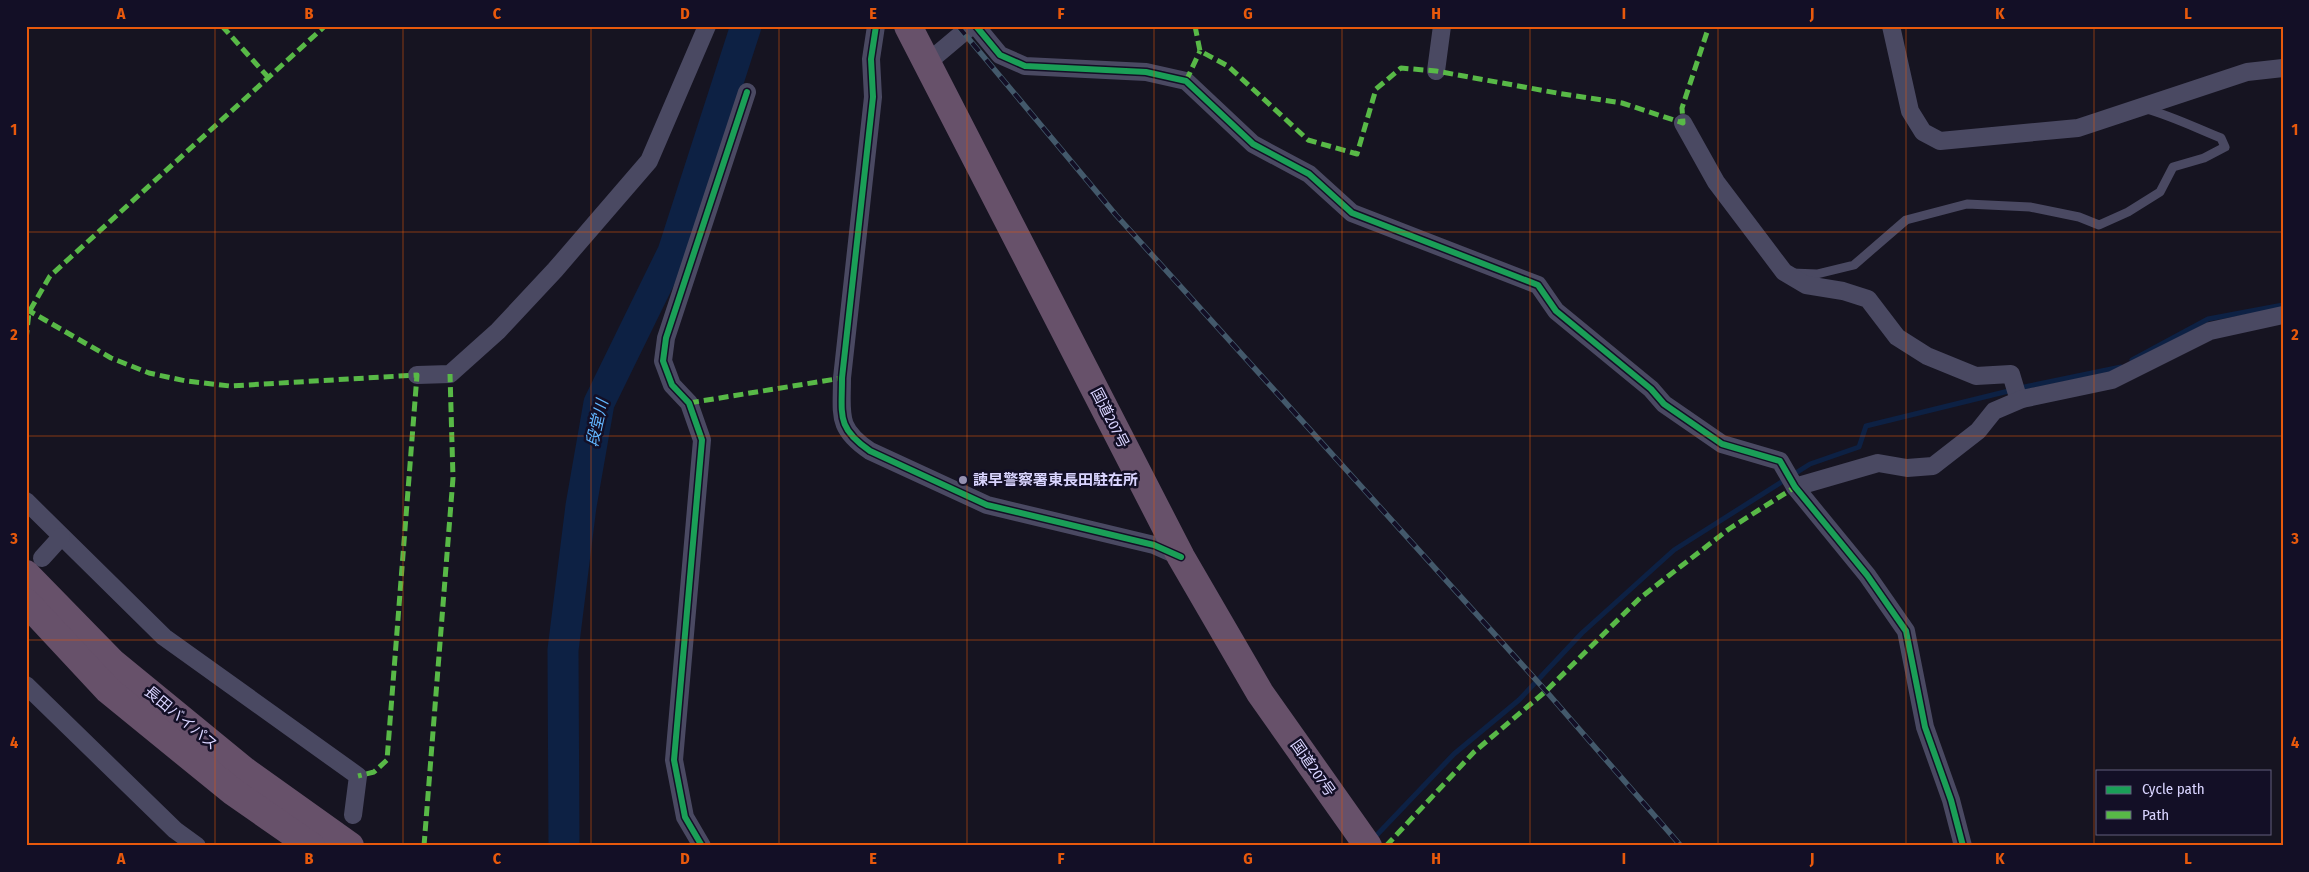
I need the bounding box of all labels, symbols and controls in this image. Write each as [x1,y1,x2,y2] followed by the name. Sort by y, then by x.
[116,4,126,23] text: A
[305,4,314,23] text: B
[493,4,502,23] text: C
[680,4,690,23] text: D
[869,4,877,23] text: E
[1057,4,1065,23] text: F
[1243,4,1253,23] text: G
[1431,4,1441,23] text: H
[1622,4,1626,23] text: I
[1809,4,1814,23] text: J
[1995,4,2005,23] text: K
[2184,4,2192,23] text: L
[11,120,17,139] text: 1
[2292,120,2298,139] text: 1
[9,325,18,344] text: 2
[2290,325,2299,344] text: 2
[1087,385,1133,451] street label: 国道207号
[582,396,612,449] water label: 段堂川
[973,471,1138,489] place label: 諫早警察署東長田駐在所
[957,474,969,486] marker: 諫早警察署東長田駐在所
[9,529,18,548] text: 3
[2290,529,2299,548] text: 3
[141,682,221,754] street label: 長田バイパス
[10,733,18,752] text: 4
[2291,733,2299,752] text: 4
[1287,736,1339,800] street label: 国道207号
[2096,770,2272,834] legend
[2142,780,2205,798] text: Cycle path
[2142,806,2169,824] text: Path
[116,849,126,868] text: A
[305,849,314,868] text: B
[493,849,502,868] text: C
[680,849,690,868] text: D
[869,849,877,868] text: E
[1057,849,1065,868] text: F
[1243,849,1253,868] text: G
[1431,849,1441,868] text: H
[1622,849,1626,868] text: I
[1809,849,1814,868] text: J
[1995,849,2005,868] text: K
[2184,849,2192,868] text: L

